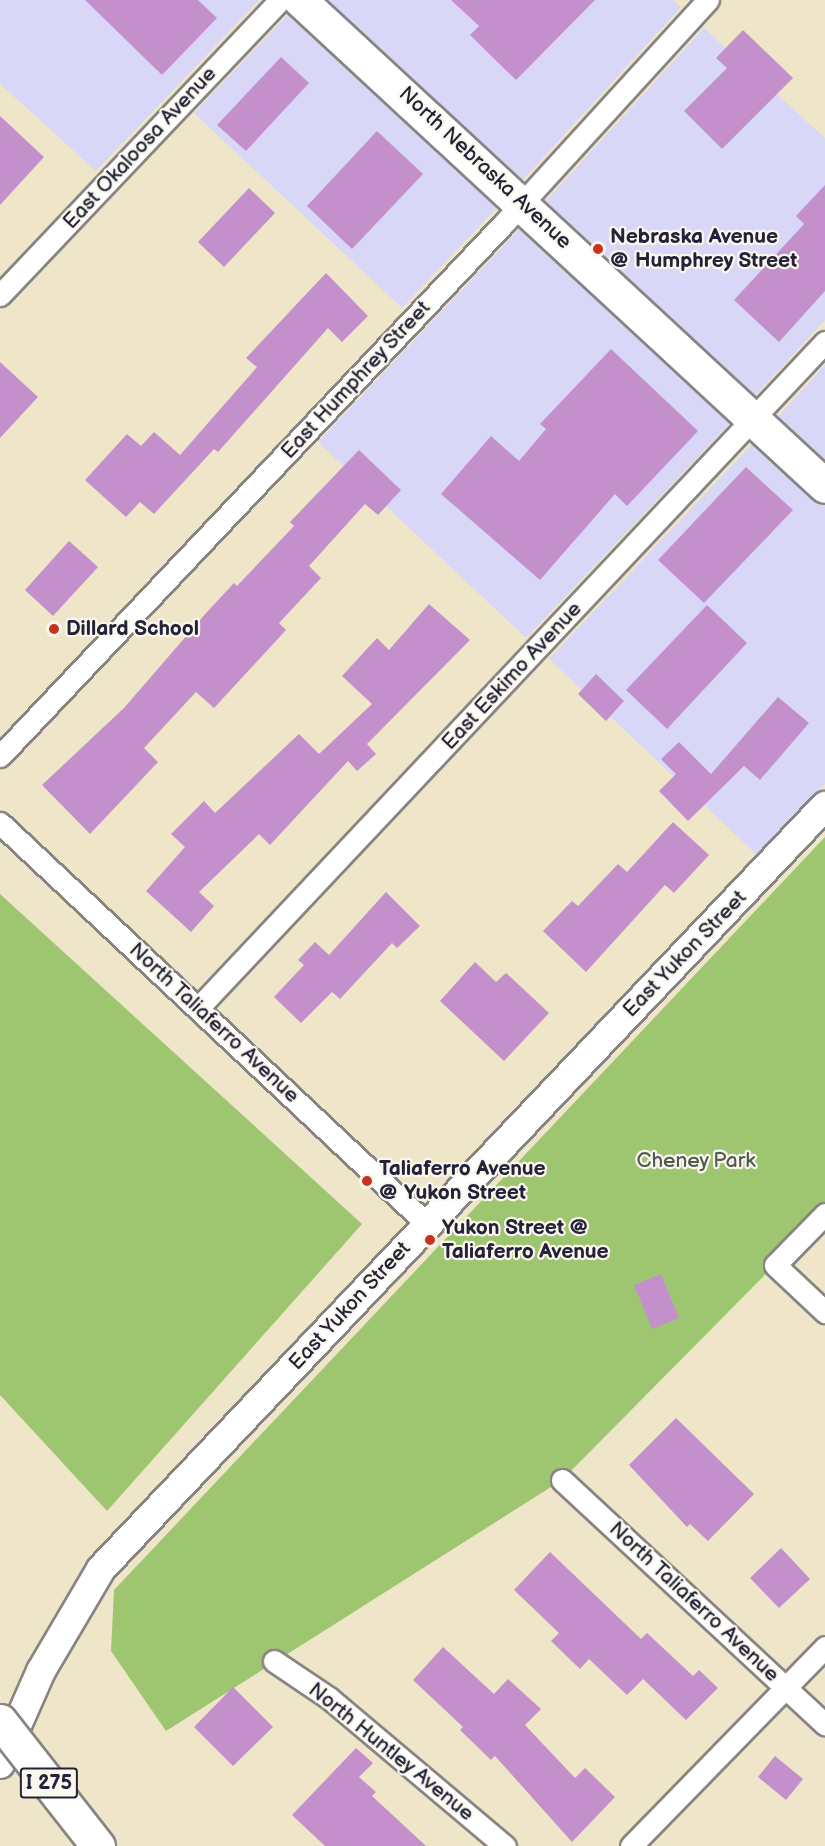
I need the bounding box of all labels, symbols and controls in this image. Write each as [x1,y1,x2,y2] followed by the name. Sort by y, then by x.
[58,62,222,234] street label: East Okaloosa Avenue
[393,81,577,255] street label: North Nebraska Avenue
[610,224,798,274] place label: Nebraska Avenue @ Humphrey Street
[591,242,605,256] marker: Nebraska Avenue @ Humphrey Street
[276,295,436,465] street label: East Humphrey Street
[437,597,587,755] street label: East Eskimo Avenue
[66,616,199,642] place label: Dillard School
[47,622,61,636] marker: Dillard School
[618,885,752,1023] street label: East Yukon Street
[123,937,305,1109] street label: North Taliaferro Avenue
[636,1148,756,1174] park label: Cheney Park
[379,1156,546,1206] place label: Taliaferro Avenue @ Yukon Street
[360,1174,374,1188] marker: Taliaferro Avenue @ Yukon Street
[442,1215,609,1265] place label: Yukon Street @ Taliaferro Avenue
[423,1233,437,1247] marker: Yukon Street @ Taliaferro Avenue
[283,1236,417,1376] street label: East Yukon Street
[603,1516,785,1688] street label: North Taliaferro Avenue
[303,1677,479,1827] street label: North Huntley Avenue
[19,1766,79,1800] road number: I 275

